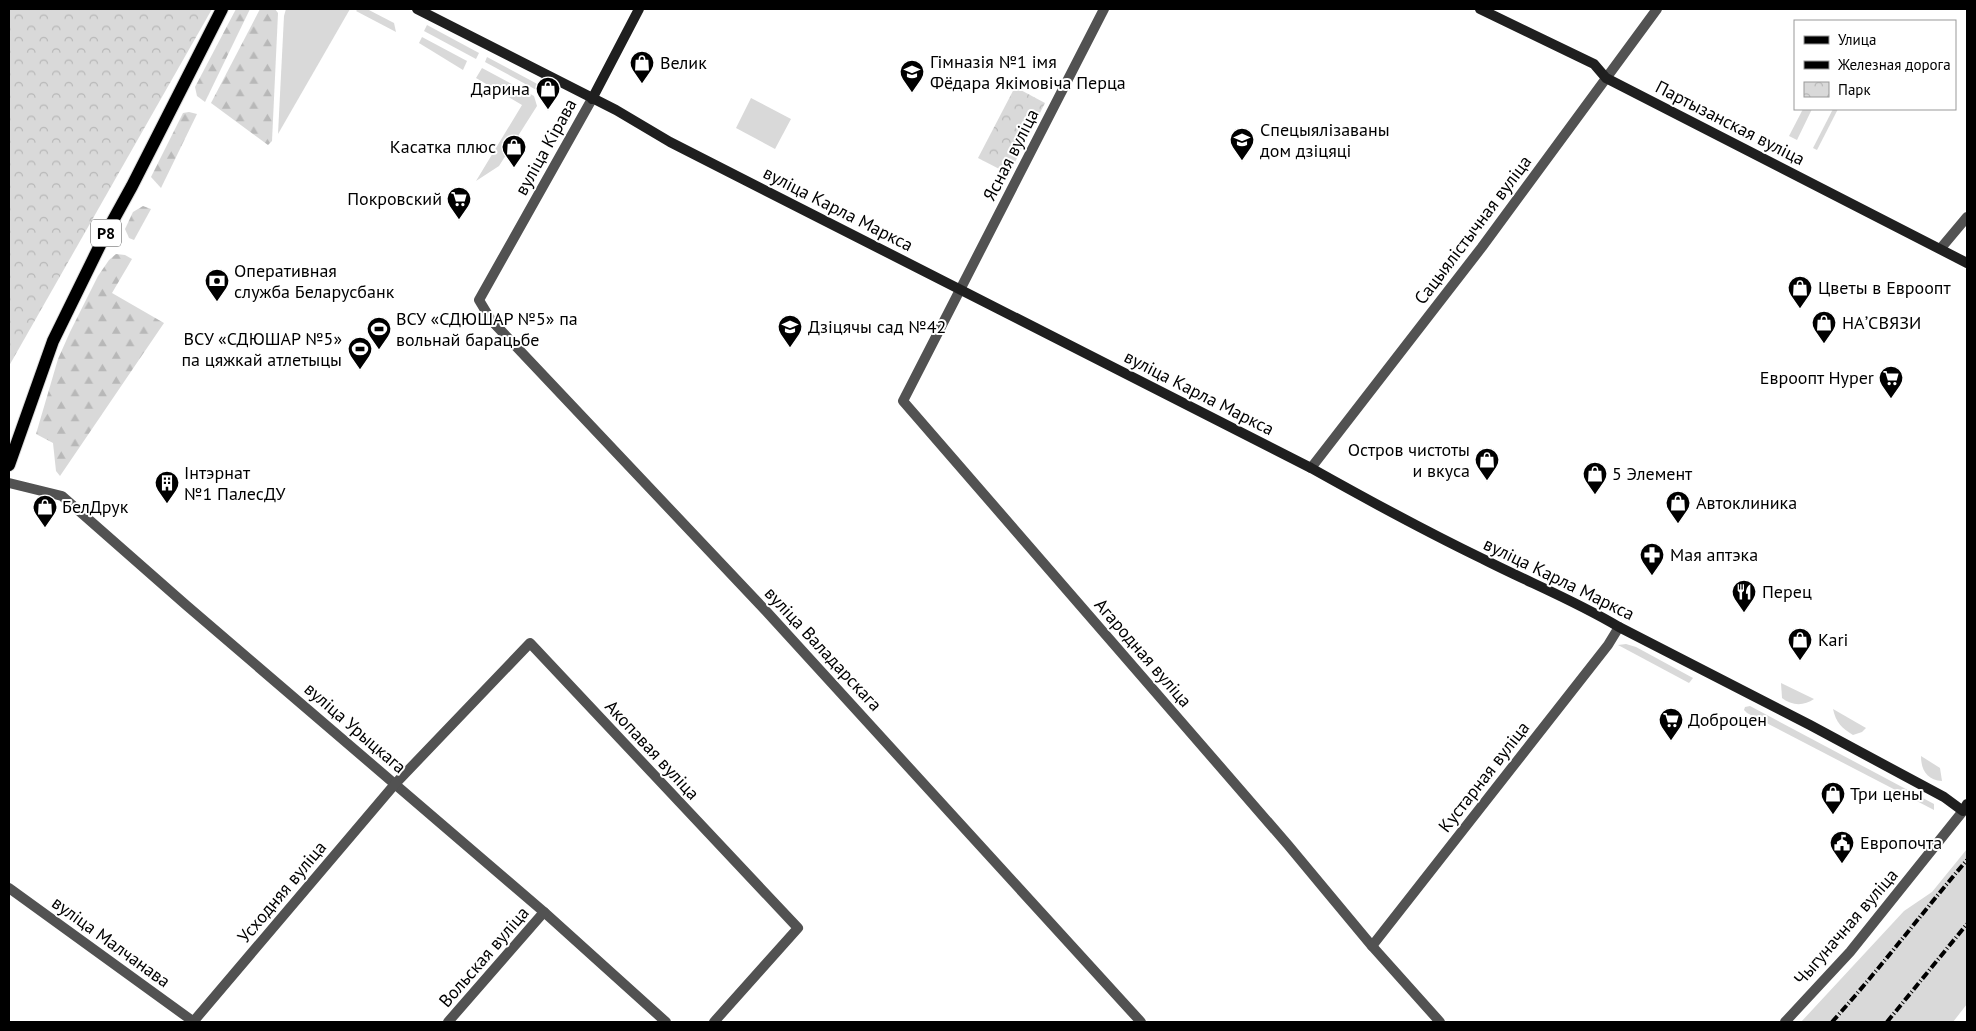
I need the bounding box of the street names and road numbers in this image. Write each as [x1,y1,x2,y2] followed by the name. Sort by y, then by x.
[1652,75,1809,170] street label: Партызанская вуліца
[510,94,582,199] street label: вуліца Кірава
[978,105,1044,205] street label: Ясная вуліца
[1409,151,1536,309] street label: Сацыялістычная вуліца
[759,161,917,256] street label: вуліца Карла Маркса
[91,220,121,247] road number: Р8
[1120,345,1278,440] street label: вуліца Карла Маркса
[1480,532,1639,625] street label: вуліца Карла Маркса
[760,582,887,716] street label: вуліца Валадарскага
[1090,593,1197,712] street label: Агародная вуліца
[300,677,411,778] street label: вуліца Урыцкага
[600,695,704,804] street label: Акопавая вуліца
[1433,717,1534,837] street label: Кустарная вуліца
[232,836,331,947] street label: Усходняя вуліца
[1789,864,1903,990] street label: Чыгуначная вуліца
[47,891,175,992] street label: вуліца Малчанава
[434,902,534,1012] street label: Вольская вуліца

